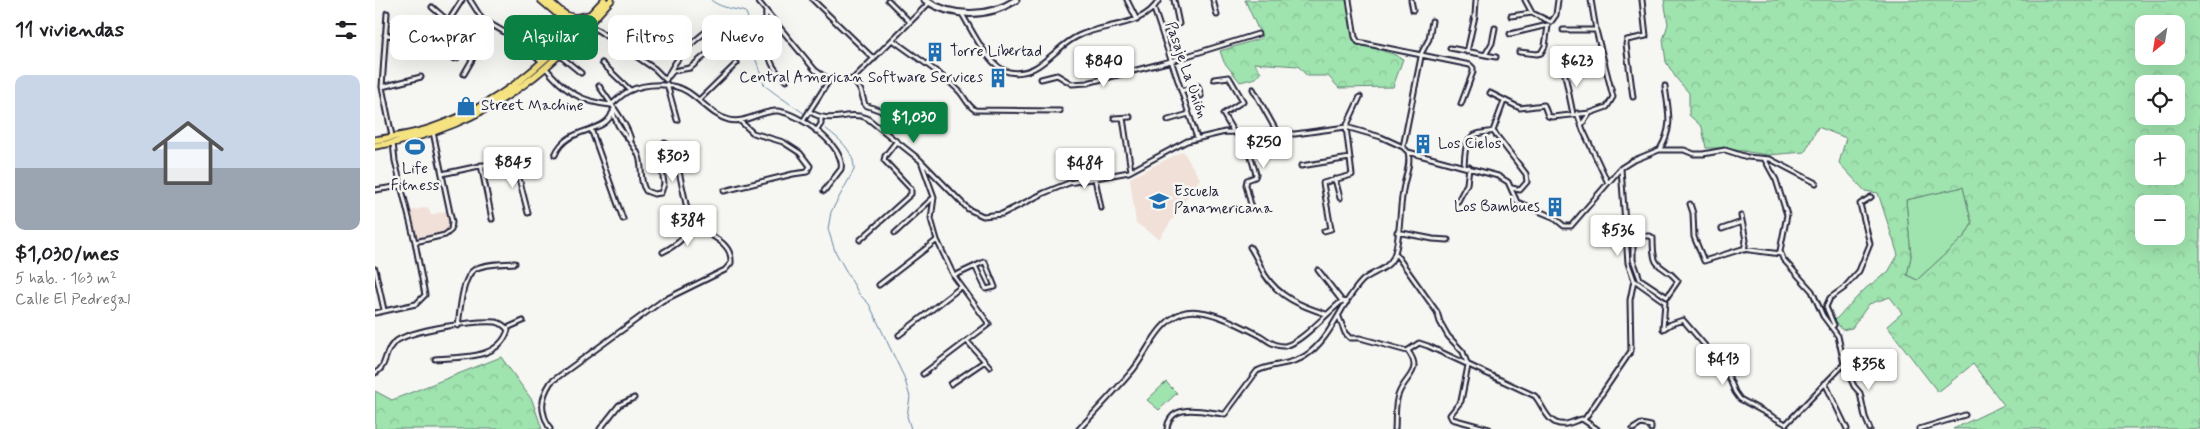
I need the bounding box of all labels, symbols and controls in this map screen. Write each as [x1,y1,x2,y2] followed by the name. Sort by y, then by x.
[390,15,494,60] chip: Comprar
[504,15,598,60] chip: Alquilar
[608,15,692,60] chip: Filtros
[702,15,782,60] chip: Nuevo
[2135,15,2185,65] north arrow
[2135,15,2185,245] map controls
[15,16,124,44] text: 11 viviendas
[332,16,360,44] icon: filters
[1160,19,1212,121] street label: Pasaje La Unión
[924,41,946,63] building icon: Torre Libertad
[950,42,1042,62] place label: Torre Libertad
[1074,46,1134,88] pin: $840
[1547,46,1607,88] pin: $623
[1085,51,1123,72] text: $840
[1561,51,1593,72] text: $623
[987,67,1009,89] building icon: Central American Software Services
[739,68,983,88] place label: Central American Software Services
[2135,75,2185,125] button: locate
[455,95,477,117] shop icon: Street Machine
[481,96,584,116] place label: Street Machine
[873,102,955,144] pin: $1,030
[892,107,936,128] text: $1,030
[143,108,233,198] icon: home
[1234,126,1294,169] pin: $250
[1246,132,1282,153] text: $250
[1412,133,1434,155] building icon: Los Cielos
[1438,134,1502,154] place label: Los Cielos
[2135,135,2185,185] button: +
[404,136,426,158] sports icon: Life Fitness
[643,140,703,183] pin: $303
[483,146,543,189] pin: $845
[657,146,689,167] text: $303
[1055,148,1115,190] pin: $484
[494,152,532,173] text: $845
[1067,153,1103,174] text: $484
[391,159,440,196] place label: Life Fitness
[1174,182,1274,219] place label: Escuela Panamericana
[1148,190,1170,212] school or university icon: Escuela Panamericana
[2135,195,2185,245] button: −
[1544,196,1566,218] building icon: Los Bambues
[1454,197,1540,217] place label: Los Bambues
[658,204,718,247] pin: $384
[671,210,705,231] text: $384
[1588,214,1648,257] pin: $536
[1601,220,1635,241] text: $536
[15,240,119,268] text: $1,030/mes
[15,268,117,289] text: 5 hab. · 163 m²
[15,289,130,310] text: Calle El Pedregal
[1693,344,1753,386] pin: $413
[1839,348,1899,391] pin: $358
[1707,349,1739,370] text: $413
[1852,354,1886,375] text: $358

